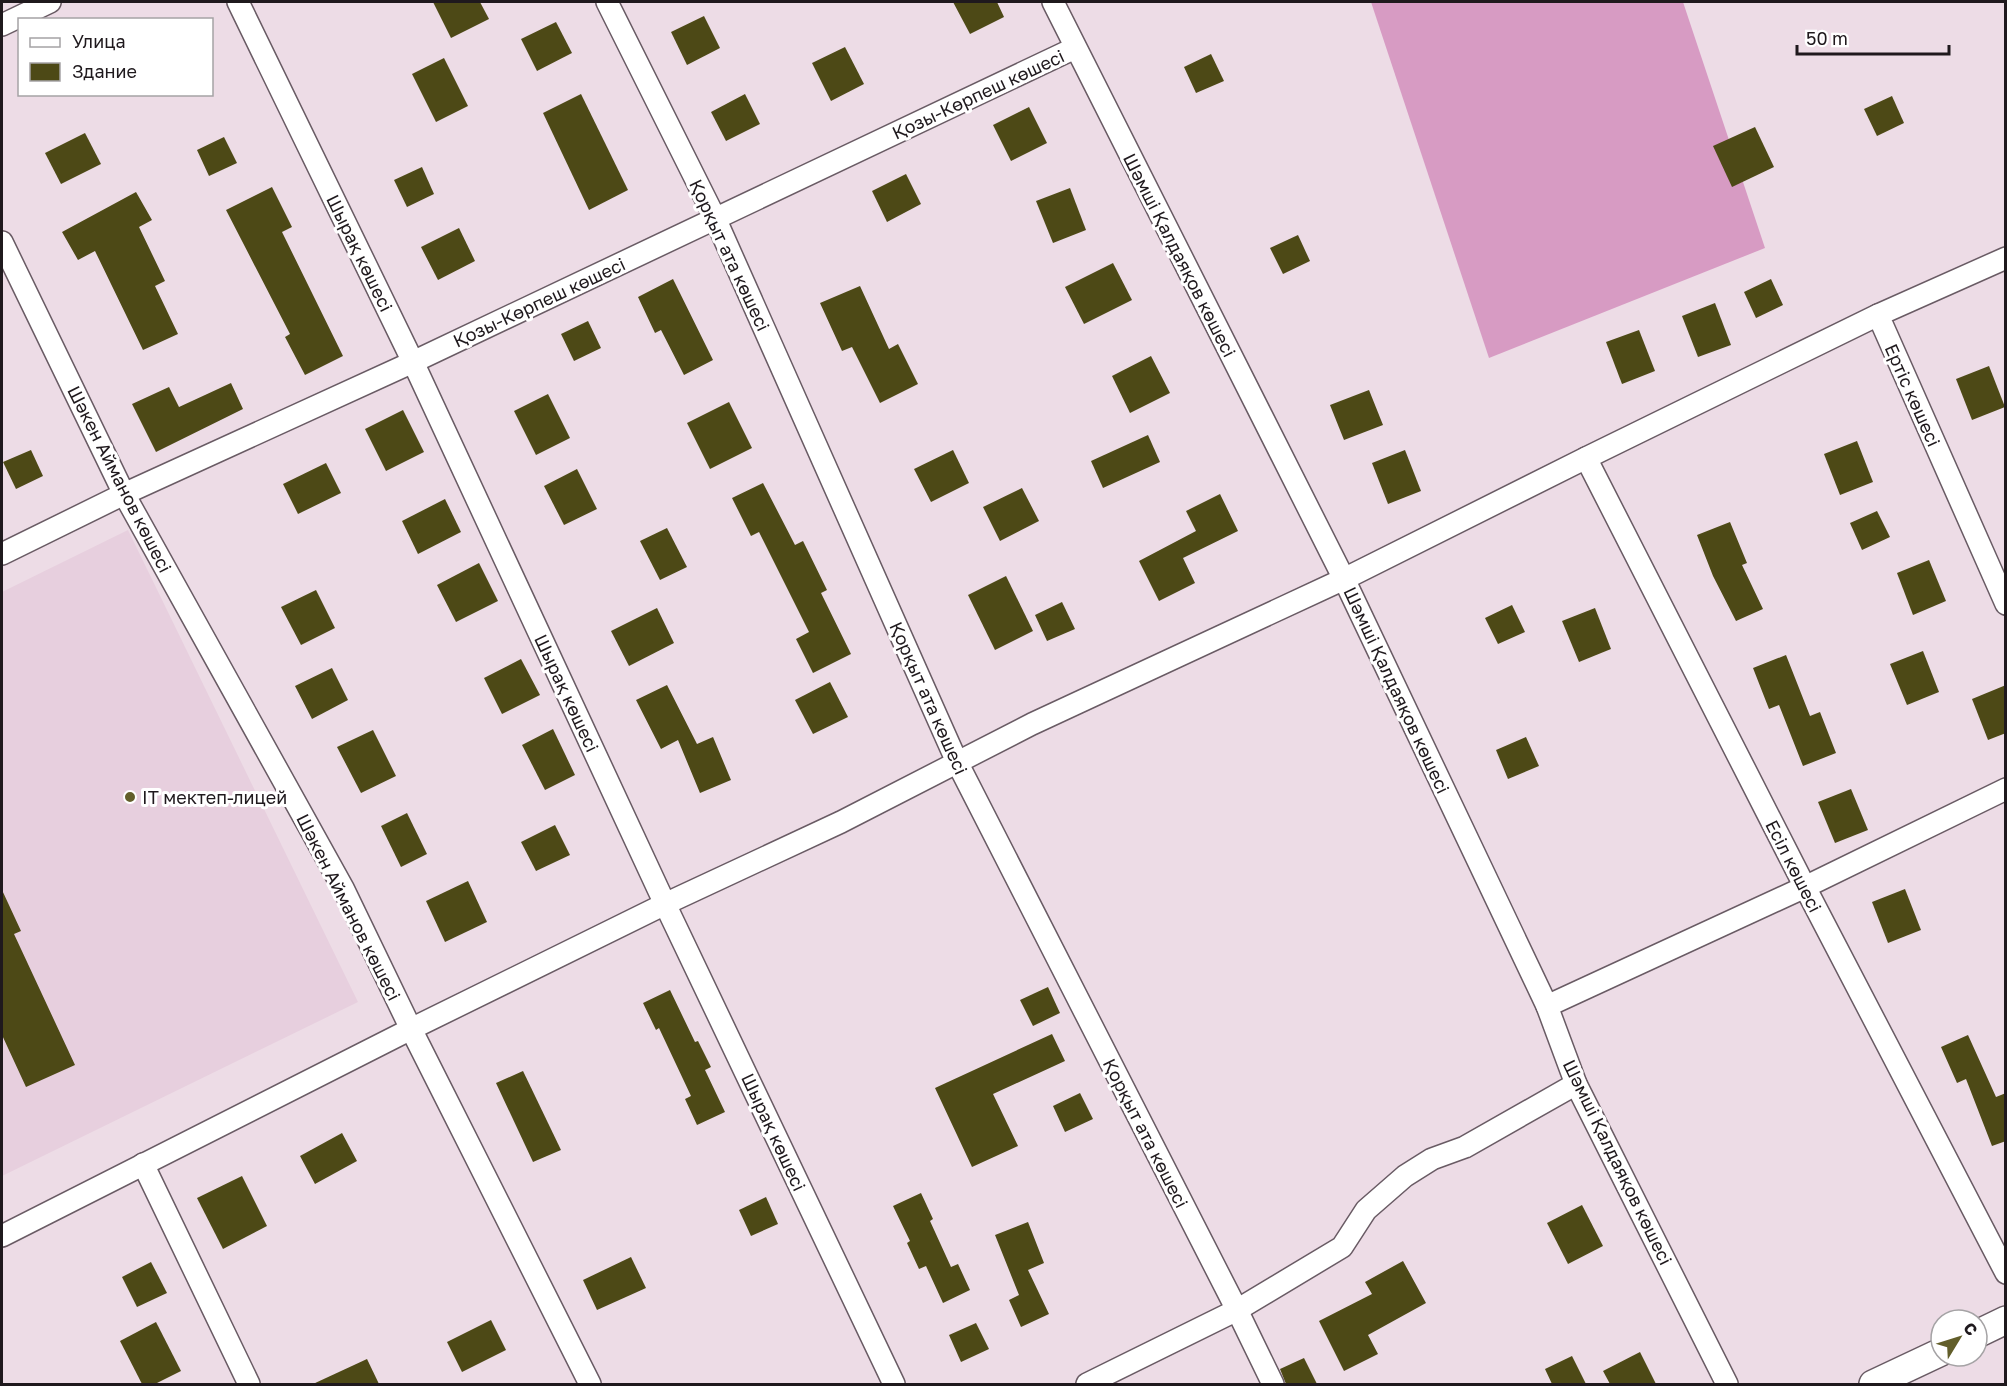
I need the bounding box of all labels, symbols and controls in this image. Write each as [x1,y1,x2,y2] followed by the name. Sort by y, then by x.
[18,18,213,96] legend
[1797,18,1948,56] scale bar
[1806,27,1848,49] text: 50 m
[72,30,126,52] text: Улица
[888,44,1068,144] street label: Қозы-Көрпеш көшесі
[72,60,137,82] text: Здание
[1119,149,1241,361] street label: Шәмші Қалдаяқов көшесі
[685,176,775,334] street label: Қорқыт ата көшесі
[322,191,398,315] street label: Шырақ көшесі
[449,252,629,352] street label: Қозы-Көрпеш көшесі
[1881,340,1945,450] street label: Ертіс көшесі
[63,382,177,576] street label: Шәкен Айманов көшесі
[1339,583,1455,797] street label: Шәмші Қалдаяқов көшесі
[885,618,973,778] street label: Қорқыт ата көшесі
[530,631,604,755] street label: Шырақ көшесі
[142,786,287,808] place label: IT мектеп-лицей
[123,790,137,804] marker: IT мектеп-лицей
[292,810,406,1004] street label: Шәкен Айманов көшесі
[1761,816,1827,916] street label: Есіл көшесі
[1099,1055,1193,1211] street label: Қорқыт ата көшесі
[1559,1056,1677,1268] street label: Шәмші Қалдаяқов көшесі
[737,1070,811,1194] street label: Шырақ көшесі
[1929,1308,1989,1368] north arrow
[1959,1318,1982,1339] text: С

